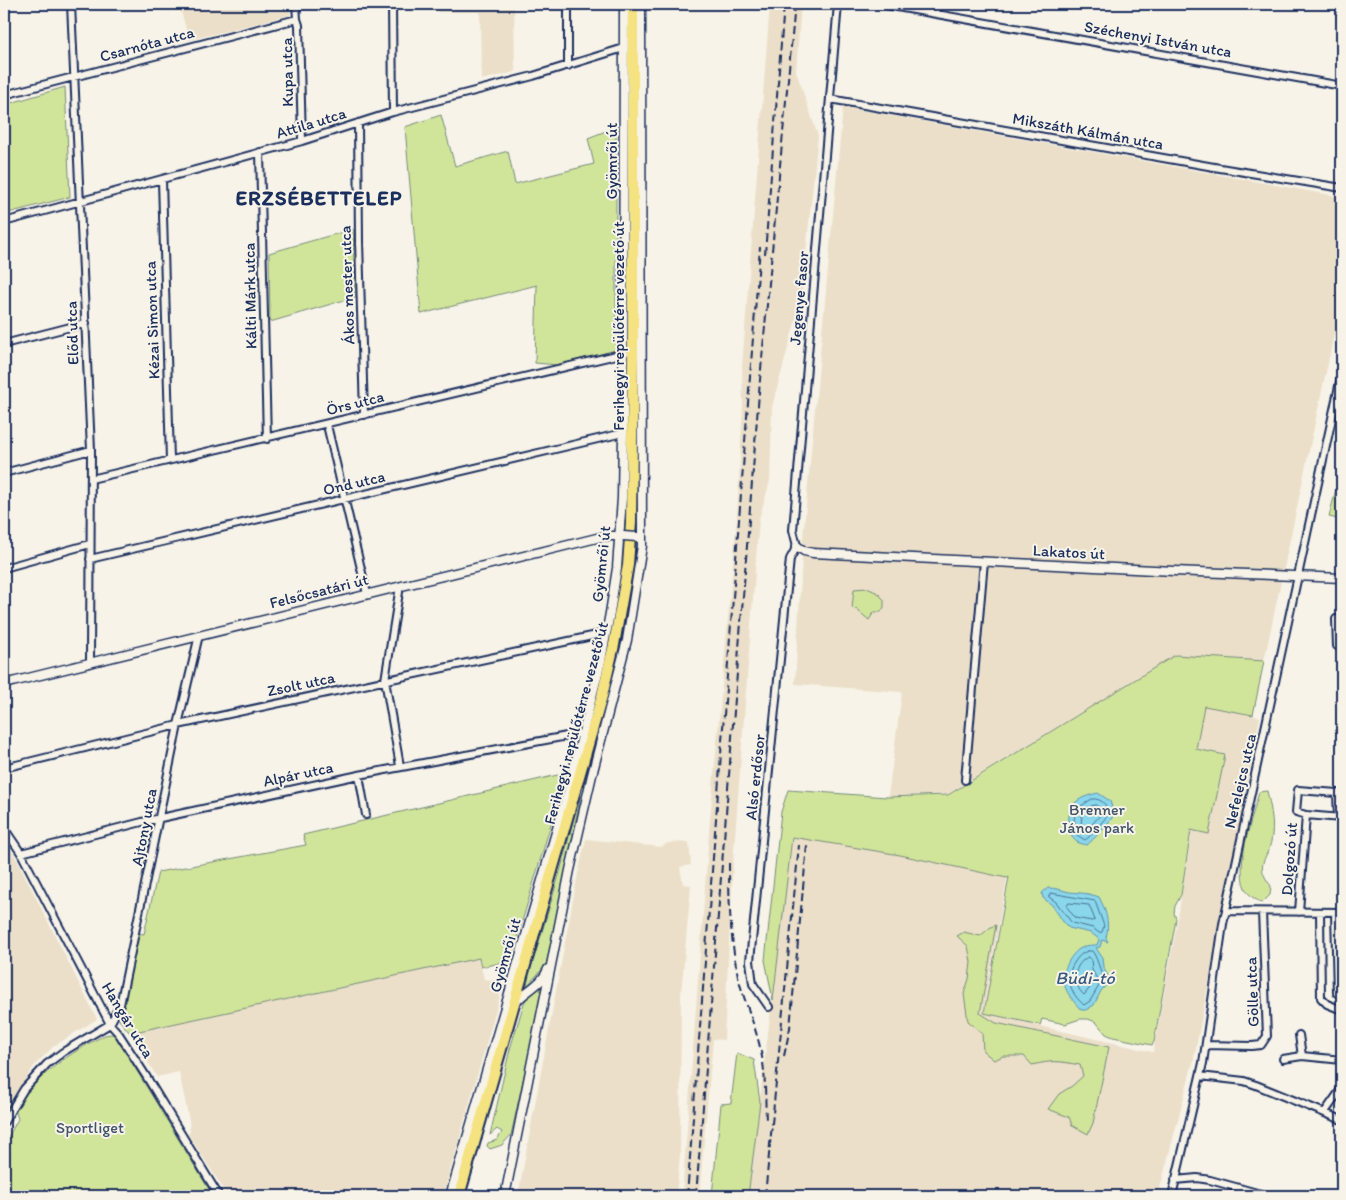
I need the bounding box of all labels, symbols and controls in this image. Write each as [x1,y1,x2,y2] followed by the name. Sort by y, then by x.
[1083,17,1233,61] street label: Széchenyi István utca
[98,22,197,66] street label: Csarnóta utca
[277,36,297,107] street label: Kupa utca
[274,103,349,143] street label: Attila utca
[1011,108,1165,154] street label: Mikszáth Kálmán utca
[602,123,621,199] street label: Gyömrői út
[235,185,403,210] district label: ERZSÉBETTELEP
[609,221,628,431] street label: Ferihegyi repülőtérre vezető út
[335,225,359,345] street label: Ákos mester utca
[240,242,260,349] street label: Kálti Márk utca
[785,250,813,346] street label: Jegenye fasor
[140,260,164,379] street label: Kézai Simon utca
[61,301,83,365] street label: Előd utca
[324,387,386,419] street label: Örs utca
[321,467,387,499] street label: Ond utca
[588,525,614,603] street label: Gyömrői út
[1032,541,1106,563] street label: Lakatos út
[268,570,370,612] street label: Felsőcsatári út
[540,619,612,827] street label: Ferihegyi repülőtérre vezető út
[265,667,337,700] street label: Zsolt utca
[741,732,769,821] street label: Alsó erdősor
[1220,732,1260,830] street label: Nefelejcs utca
[261,757,335,791] street label: Alpár utca
[127,786,161,868] street label: Ajtony utca
[1060,800,1134,837] park label: Brenner János park
[1277,822,1301,896] street label: Dolgozó út
[485,915,525,995] street label: Gyömrői út
[1241,956,1263,1027] street label: Gölle utca
[1055,967,1115,989] water label: Büdi-tó
[98,979,158,1062] street label: Hangár utca
[56,1118,124,1137] park label: Sportliget

